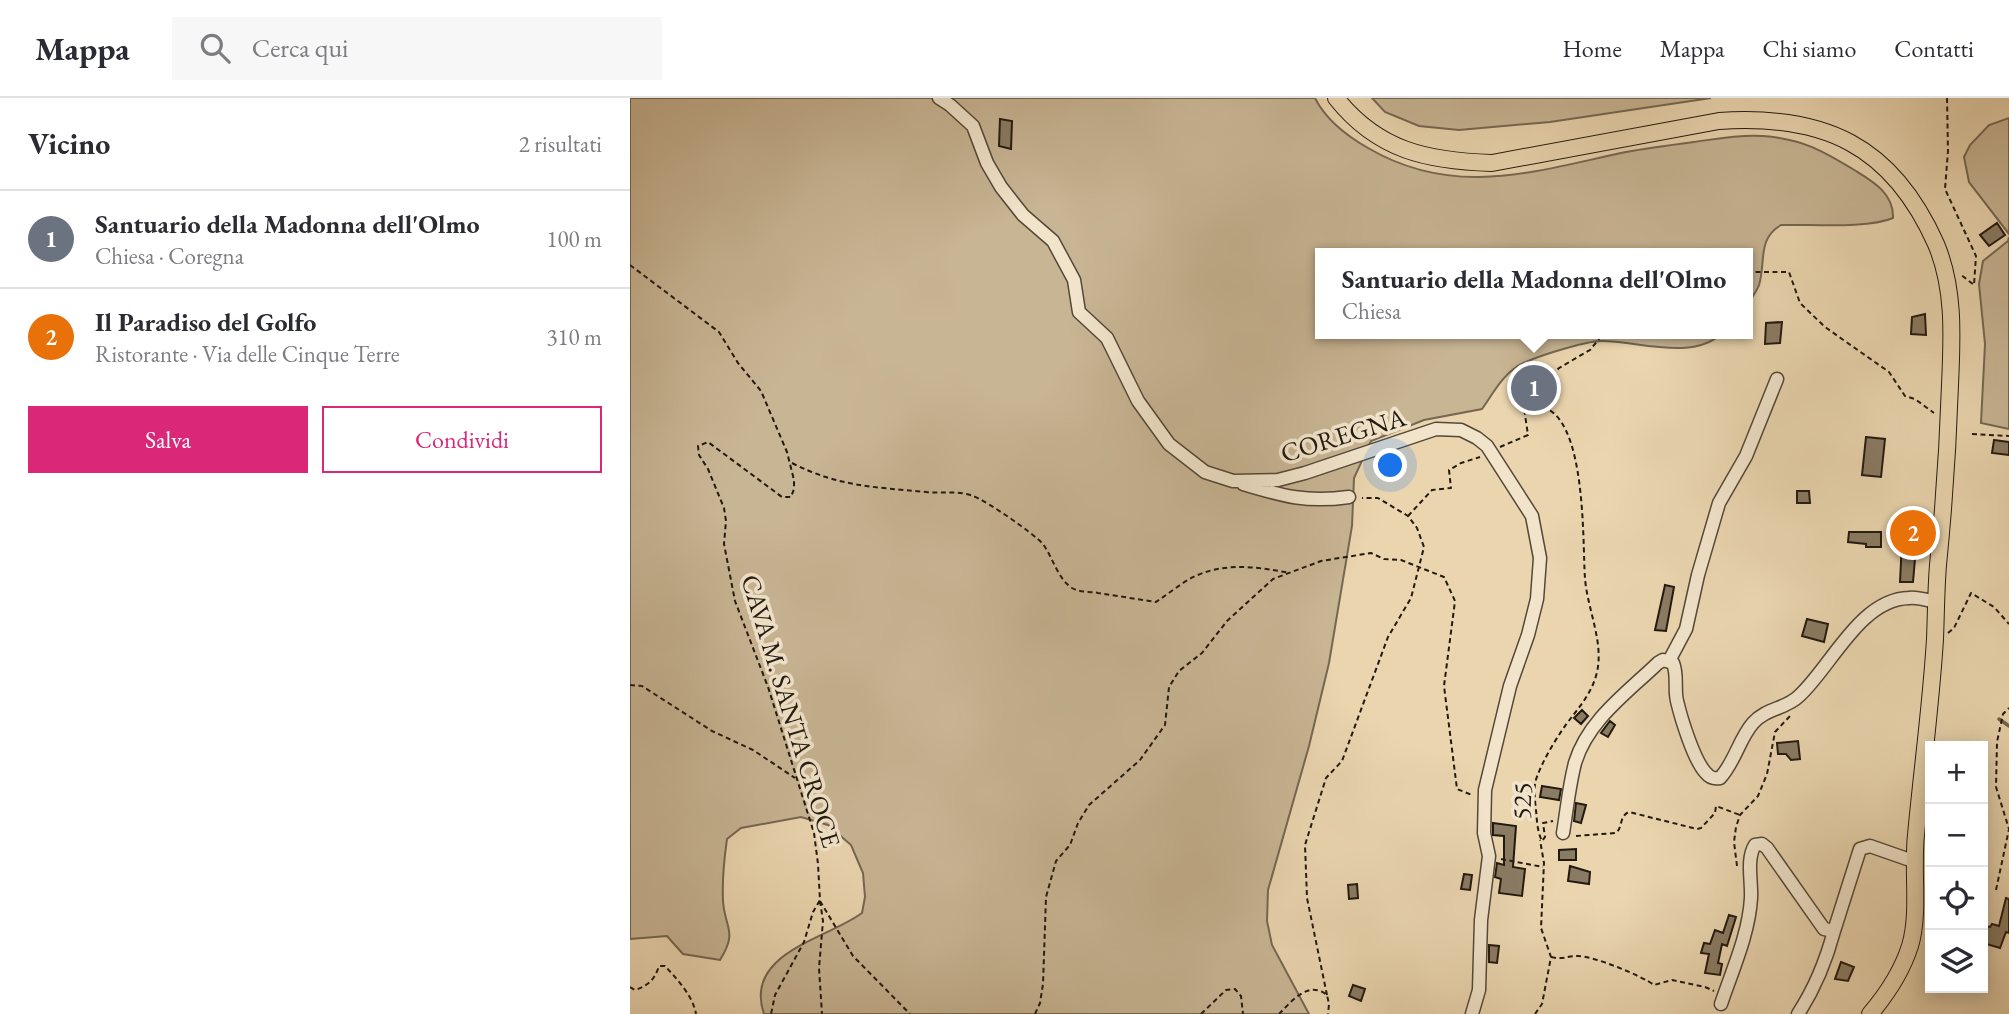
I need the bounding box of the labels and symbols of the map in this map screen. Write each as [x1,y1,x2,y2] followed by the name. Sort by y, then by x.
[1511,362,1557,414] pin: 1
[1276,400,1411,470] street label: COREGNA
[1373,448,1407,482] your location
[1890,507,1936,559] pin: 2
[733,570,849,852] street label: CAVA M. SANTA CROCE
[1504,782,1540,820] street label: 525

